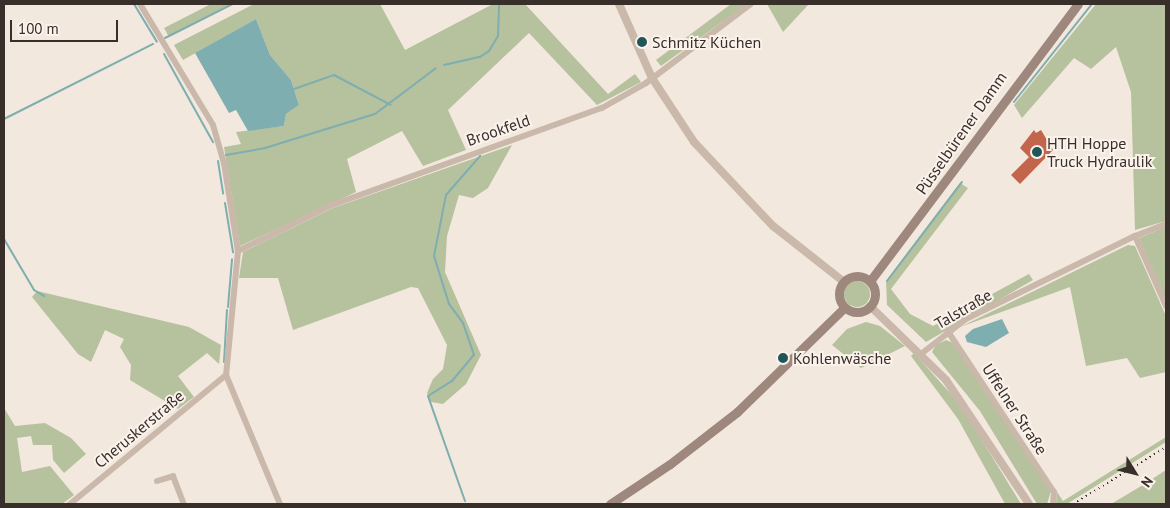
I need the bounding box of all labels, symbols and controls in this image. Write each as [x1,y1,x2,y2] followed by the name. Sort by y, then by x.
[12,10,120,42] scale bar
[18,19,59,38] text: 100 m
[652,32,762,52] place label: Schmitz Küchen
[636,36,648,48] marker: Schmitz Küchen
[912,68,1010,198] street label: Püsselbürener Damm
[464,110,532,150] street label: Brookfeld
[1047,133,1153,171] place label: HTH Hoppe Truck Hydraulik
[1031,146,1043,158] marker: HTH Hoppe Truck Hydraulik
[931,285,995,333] street label: Talstraße
[793,348,891,368] place label: Kohlenwäsche
[777,352,789,364] marker: Kohlenwäsche
[978,360,1052,458] street label: Uffelner Straße
[90,386,188,472] street label: Cheruskerstraße
[1110,448,1160,498] north arrow
[1137,473,1157,491] text: N

